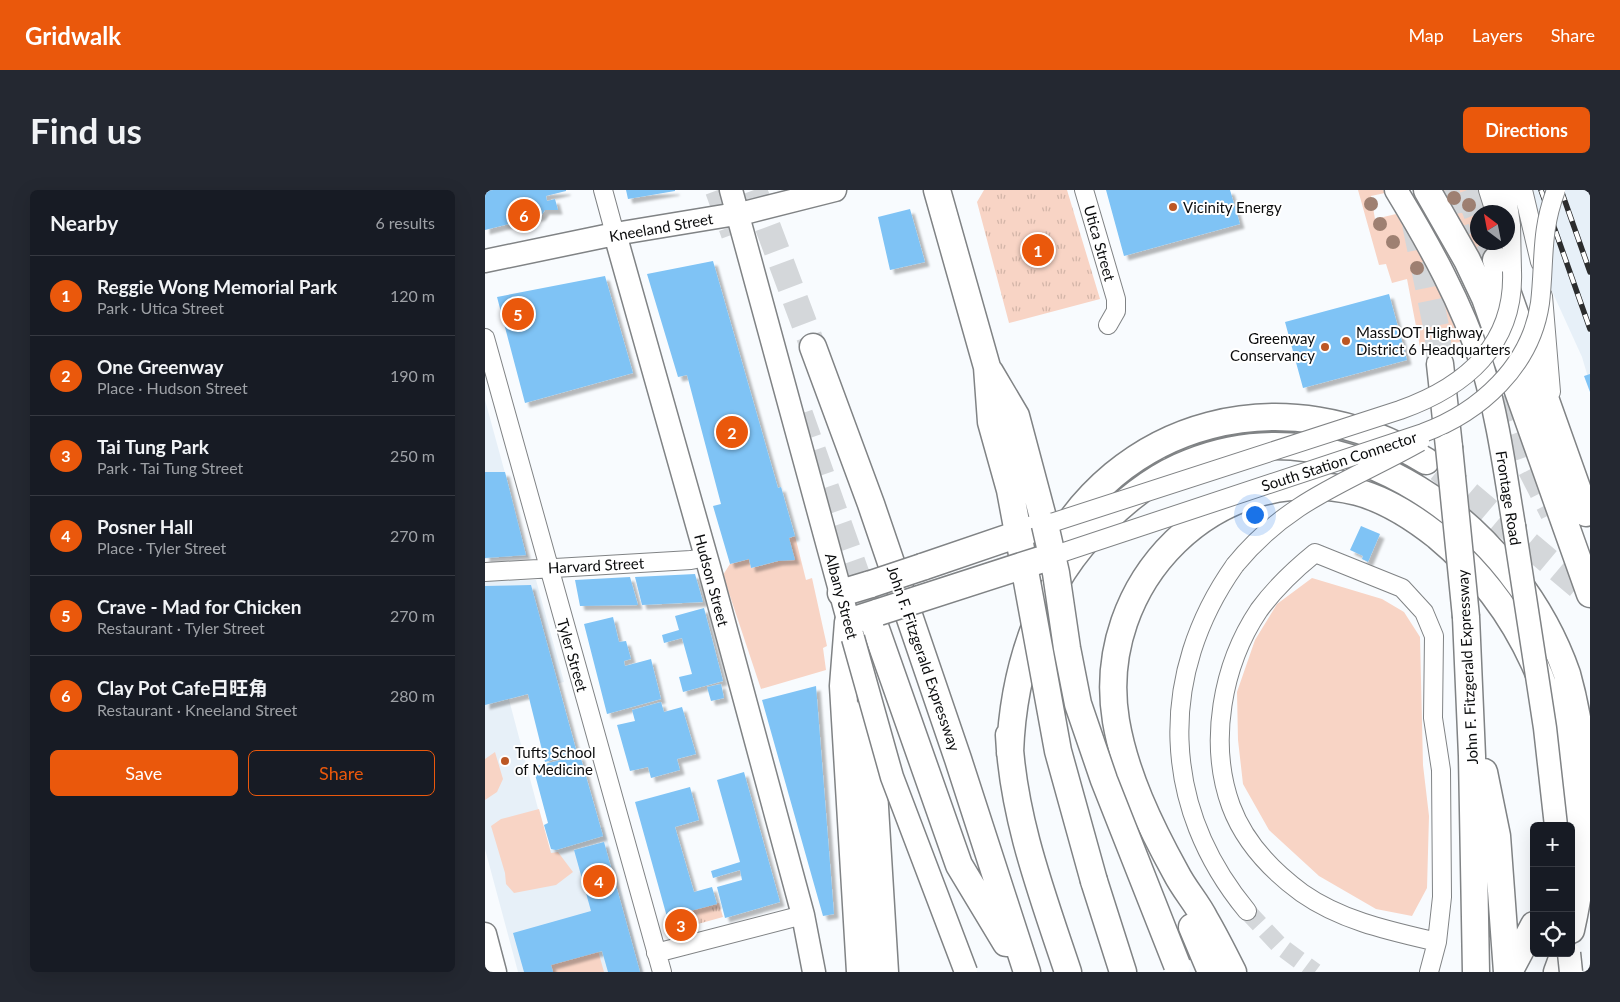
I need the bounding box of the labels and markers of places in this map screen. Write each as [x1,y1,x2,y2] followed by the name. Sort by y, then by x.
[508,196,540,234] pin: 6
[1183,198,1282,216] place label: Vicinity Energy
[1167,201,1179,213] marker: Vicinity Energy
[1022,231,1054,269] pin: 1
[502,295,534,333] pin: 5
[1356,323,1511,358] place label: MassDOT Highway District 6 Headquarters
[1230,329,1315,364] place label: Greenway Conservancy
[1340,335,1352,347] marker: MassDOT Highway District 6 Headquarters
[1319,341,1331,353] marker: Greenway Conservancy
[716,413,748,451] pin: 2
[515,743,595,778] place label: Tufts School of Medicine
[499,755,511,767] marker: Tufts School of Medicine
[583,862,615,900] pin: 4
[665,906,697,944] pin: 3

